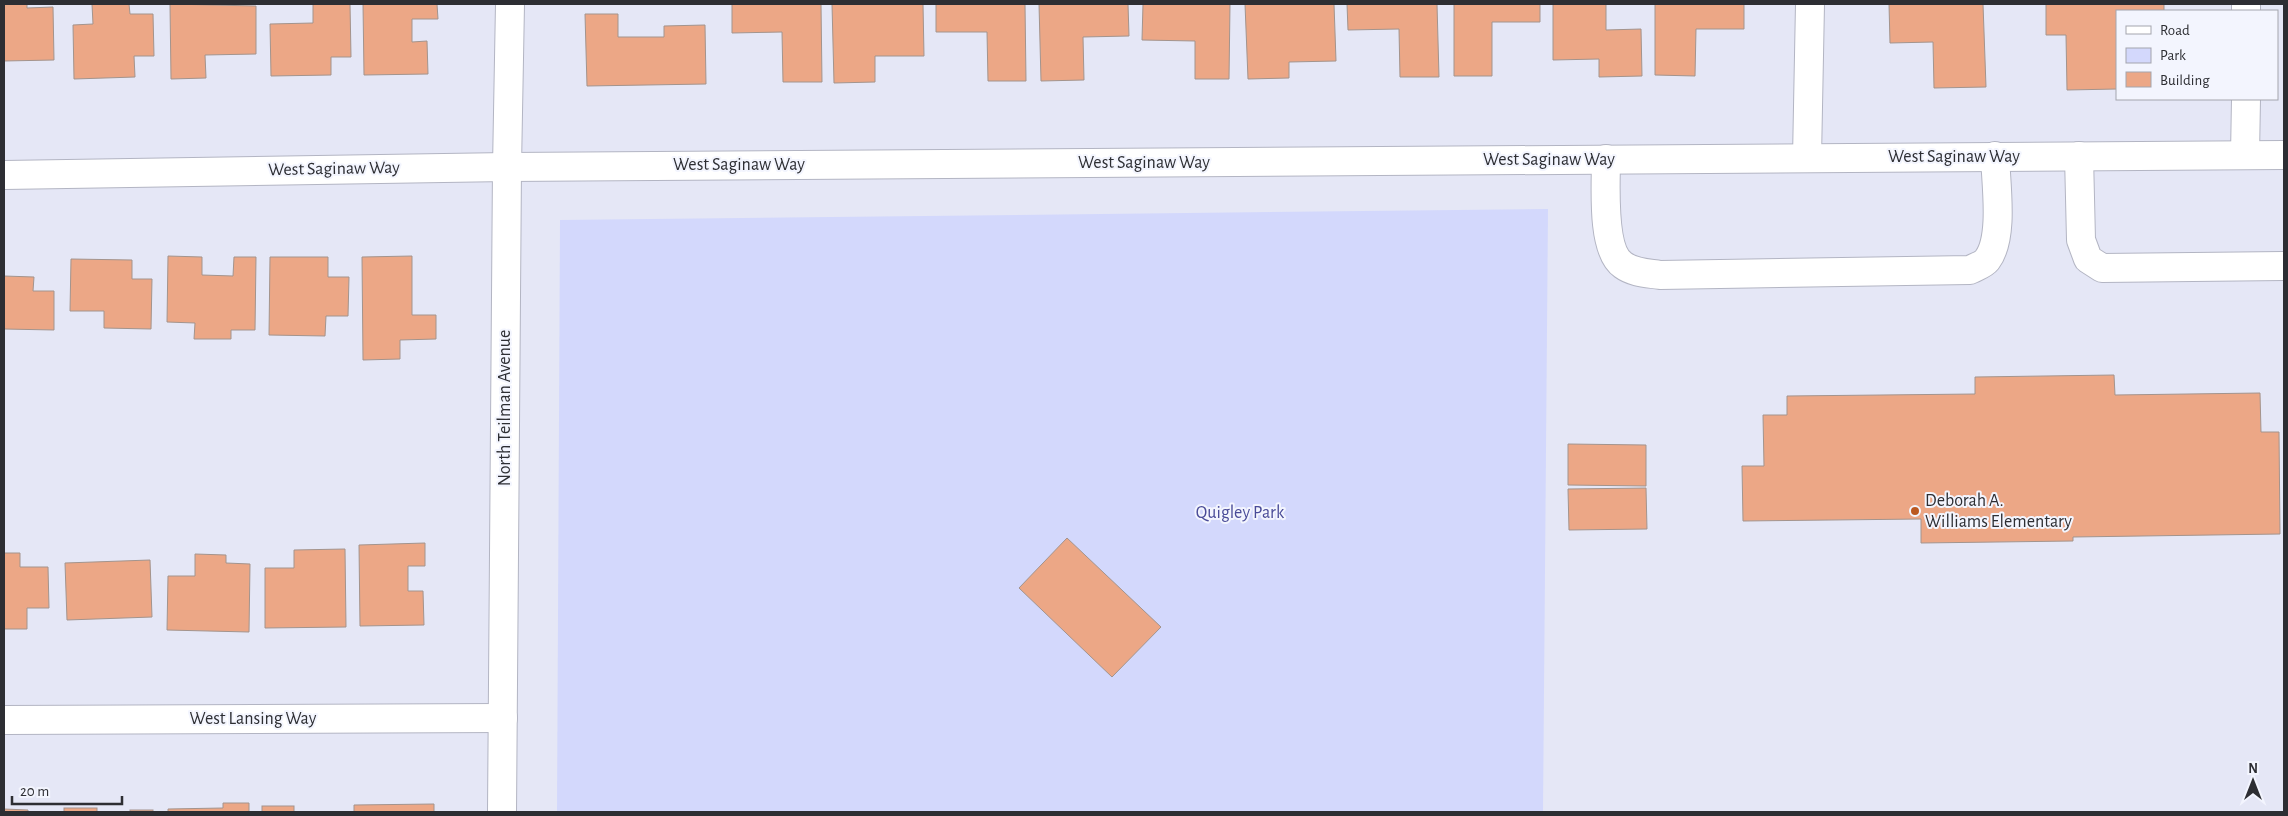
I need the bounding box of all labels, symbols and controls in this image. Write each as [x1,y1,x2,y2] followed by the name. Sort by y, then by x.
[2116,10,2278,100] legend
[2160,23,2190,38] text: Road
[2160,48,2186,63] text: Park
[2160,73,2210,88] text: Building
[1888,148,2020,166] street label: West Saginaw Way
[1483,151,1615,169] street label: West Saginaw Way
[1078,154,1210,172] street label: West Saginaw Way
[673,156,805,174] street label: West Saginaw Way
[268,159,400,179] street label: West Saginaw Way
[496,330,514,486] street label: North Teilman Avenue
[1925,492,2072,531] place label: Deborah A. Williams Elementary
[1196,504,1285,522] park label: Quigley Park
[1909,505,1921,517] marker: Deborah A. Williams Elementary
[190,710,317,728] street label: West Lansing Way
[2228,756,2278,806] north arrow
[2248,762,2258,776] text: N
[12,774,122,806] scale bar
[20,784,49,799] text: 20 m

